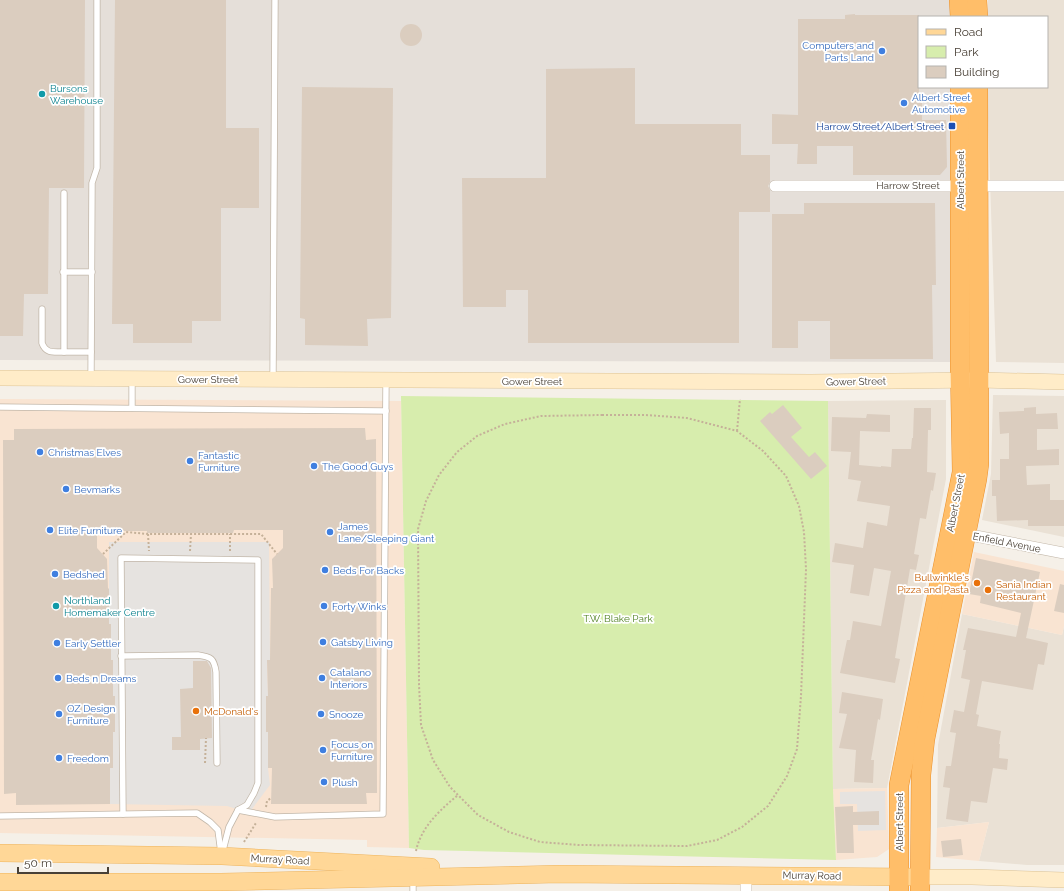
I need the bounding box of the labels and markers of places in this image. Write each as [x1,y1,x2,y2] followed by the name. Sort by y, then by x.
[802,40,874,63] place label: Computers and Parts Land
[877,46,887,56] marker: Computers and Parts Land
[50,83,103,106] place label: Bursons Warehouse
[37,89,47,99] marker: Bursons Warehouse
[912,92,971,115] place label: Albert Street Automotive
[899,98,909,108] marker: Albert Street Automotive
[817,121,945,132] place label: Harrow Street/Albert Street
[947,121,957,131] marker: Harrow Street/Albert Street
[35,447,45,457] marker: Christmas Elves
[48,447,121,458] place label: Christmas Elves
[198,450,240,473] place label: Fantastic Furniture
[185,456,195,466] marker: Fantastic Furniture
[309,461,319,471] marker: The Good Guys
[322,461,394,472] place label: The Good Guys
[61,484,71,494] marker: Bevmarks
[74,484,120,495] place label: Bevmarks
[338,521,435,544] place label: James Lane/Sleeping Giant
[45,525,55,535] marker: Elite Furniture
[58,525,122,536] place label: Elite Furniture
[325,527,335,537] marker: James Lane/Sleeping Giant
[320,565,330,575] marker: Beds For Backs
[333,565,404,576] place label: Beds For Backs
[50,569,60,579] marker: Bedshed
[63,569,105,580] place label: Bedshed
[897,572,969,595] place label: Bullwinkle's Pizza and Pasta
[972,578,982,588] marker: Bullwinkle's Pizza and Pasta
[996,579,1052,602] place label: Sania Indian Restaurant
[983,585,993,595] marker: Sania Indian Restaurant
[64,595,155,618] place label: Northland Homemaker Centre
[51,601,61,611] marker: Northland Homemaker Centre
[319,601,329,611] marker: Forty Winks
[332,601,386,612] place label: Forty Winks
[318,637,328,647] marker: Gatsby Living
[331,637,393,648] place label: Gatsby Living
[52,638,62,648] marker: Early Settler
[65,638,121,649] place label: Early Settler
[330,667,371,690] place label: Catalano Interiors
[53,673,63,683] marker: Beds n Dreams
[66,673,137,684] place label: Beds n Dreams
[317,673,327,683] marker: Catalano Interiors
[67,703,115,726] place label: OZ Design Furniture
[191,706,201,716] marker: McDonald's
[204,706,258,717] place label: McDonald's
[54,709,64,719] marker: OZ Design Furniture
[316,709,326,719] marker: Snooze
[329,709,363,720] place label: Snooze
[331,739,373,762] place label: Focus on Furniture
[318,745,328,755] marker: Focus on Furniture
[54,753,64,763] marker: Freedom
[67,753,109,764] place label: Freedom
[319,777,329,787] marker: Plush
[332,777,358,788] place label: Plush

